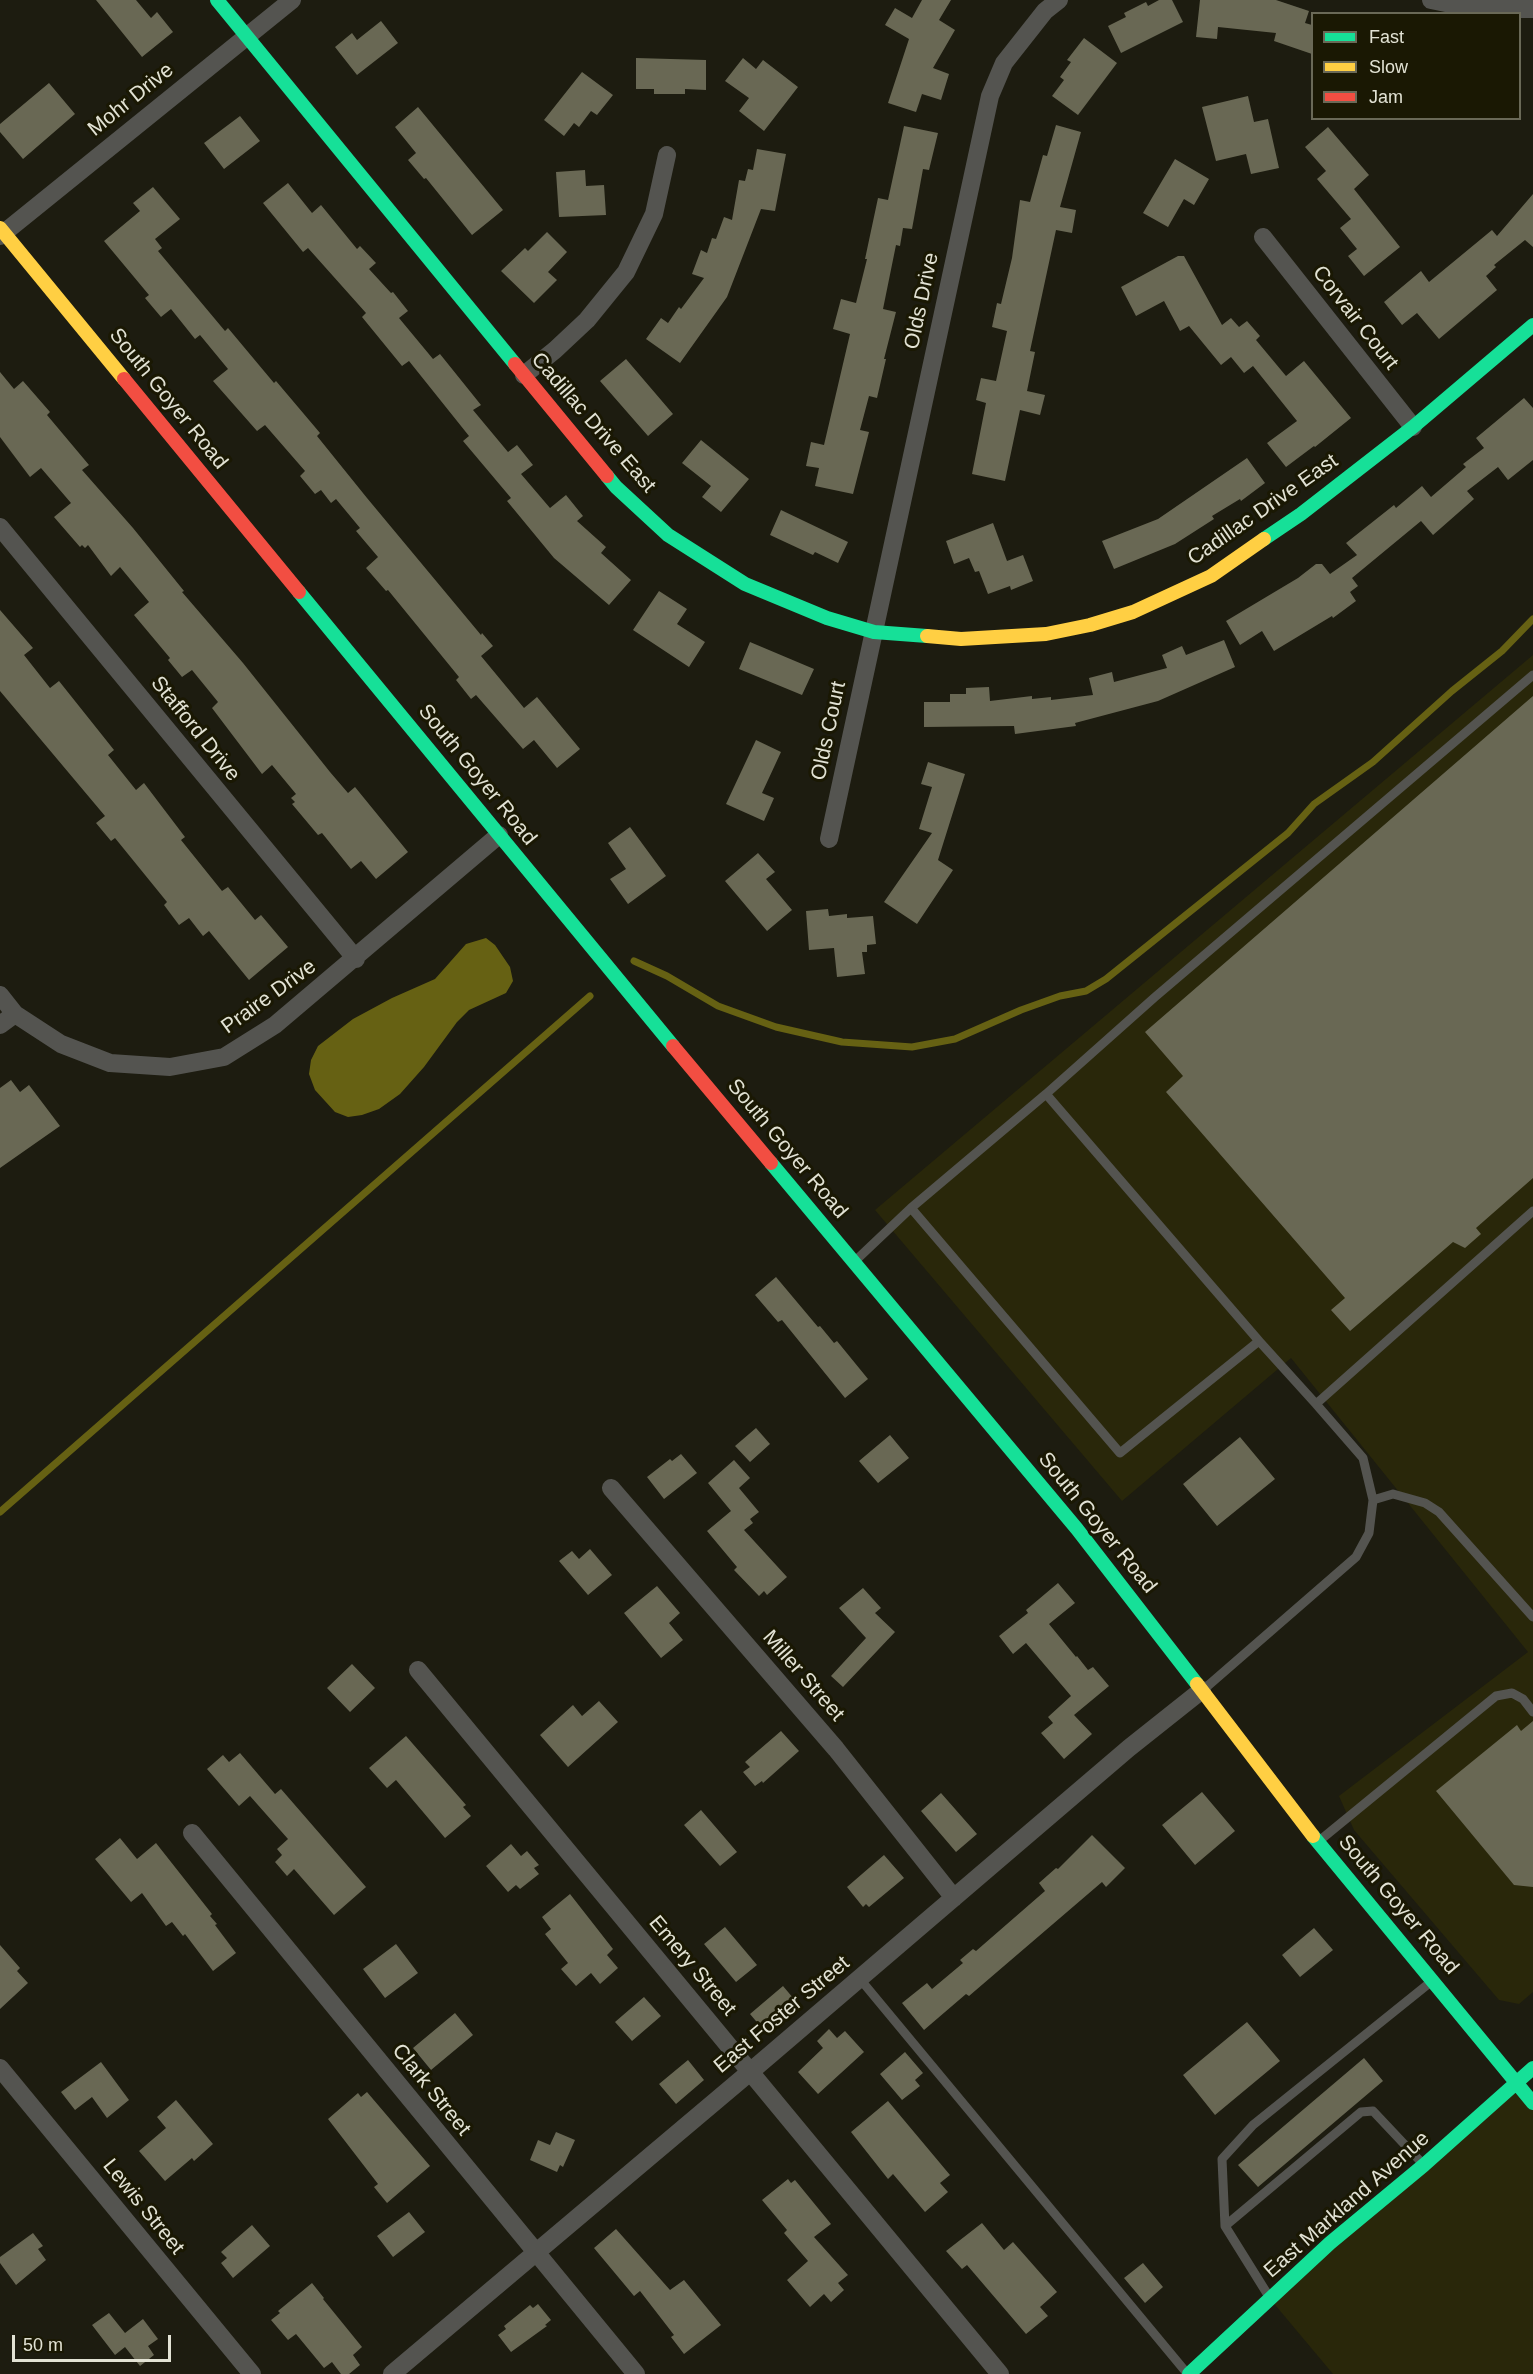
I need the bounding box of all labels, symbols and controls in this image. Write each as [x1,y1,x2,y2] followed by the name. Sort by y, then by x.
[1311,12,1521,120] legend
[1369,27,1404,47] text: Fast
[1369,57,1408,77] text: Slow
[83,58,179,142] street label: Mohr Drive
[1369,87,1403,107] text: Jam
[899,250,945,352] street label: Olds Drive
[1307,261,1403,375] street label: Corvair Court
[103,323,233,475] street label: South Goyer Road
[525,348,661,498] street label: Cadillac Drive East
[1183,449,1343,571] street label: Cadillac Drive East
[145,671,245,787] street label: Stafford Drive
[806,679,852,783] street label: Olds Court
[412,699,542,851] street label: South Goyer Road
[217,954,321,1040] street label: Praire Drive
[721,1074,853,1224] street label: South Goyer Road
[1032,1447,1162,1599] street label: South Goyer Road
[757,1625,849,1727] street label: Miller Street
[1332,1830,1464,1980] street label: South Goyer Road
[643,1911,741,2021] street label: Emery Street
[709,1951,855,2079] street label: East Foster Street
[386,2039,476,2141] street label: Clark Street
[1259,2126,1435,2284] street label: East Markland Avenue
[97,2154,189,2260] street label: Lewis Street
[15,2323,174,2361] scale bar
[23,2335,63,2355] text: 50 m

